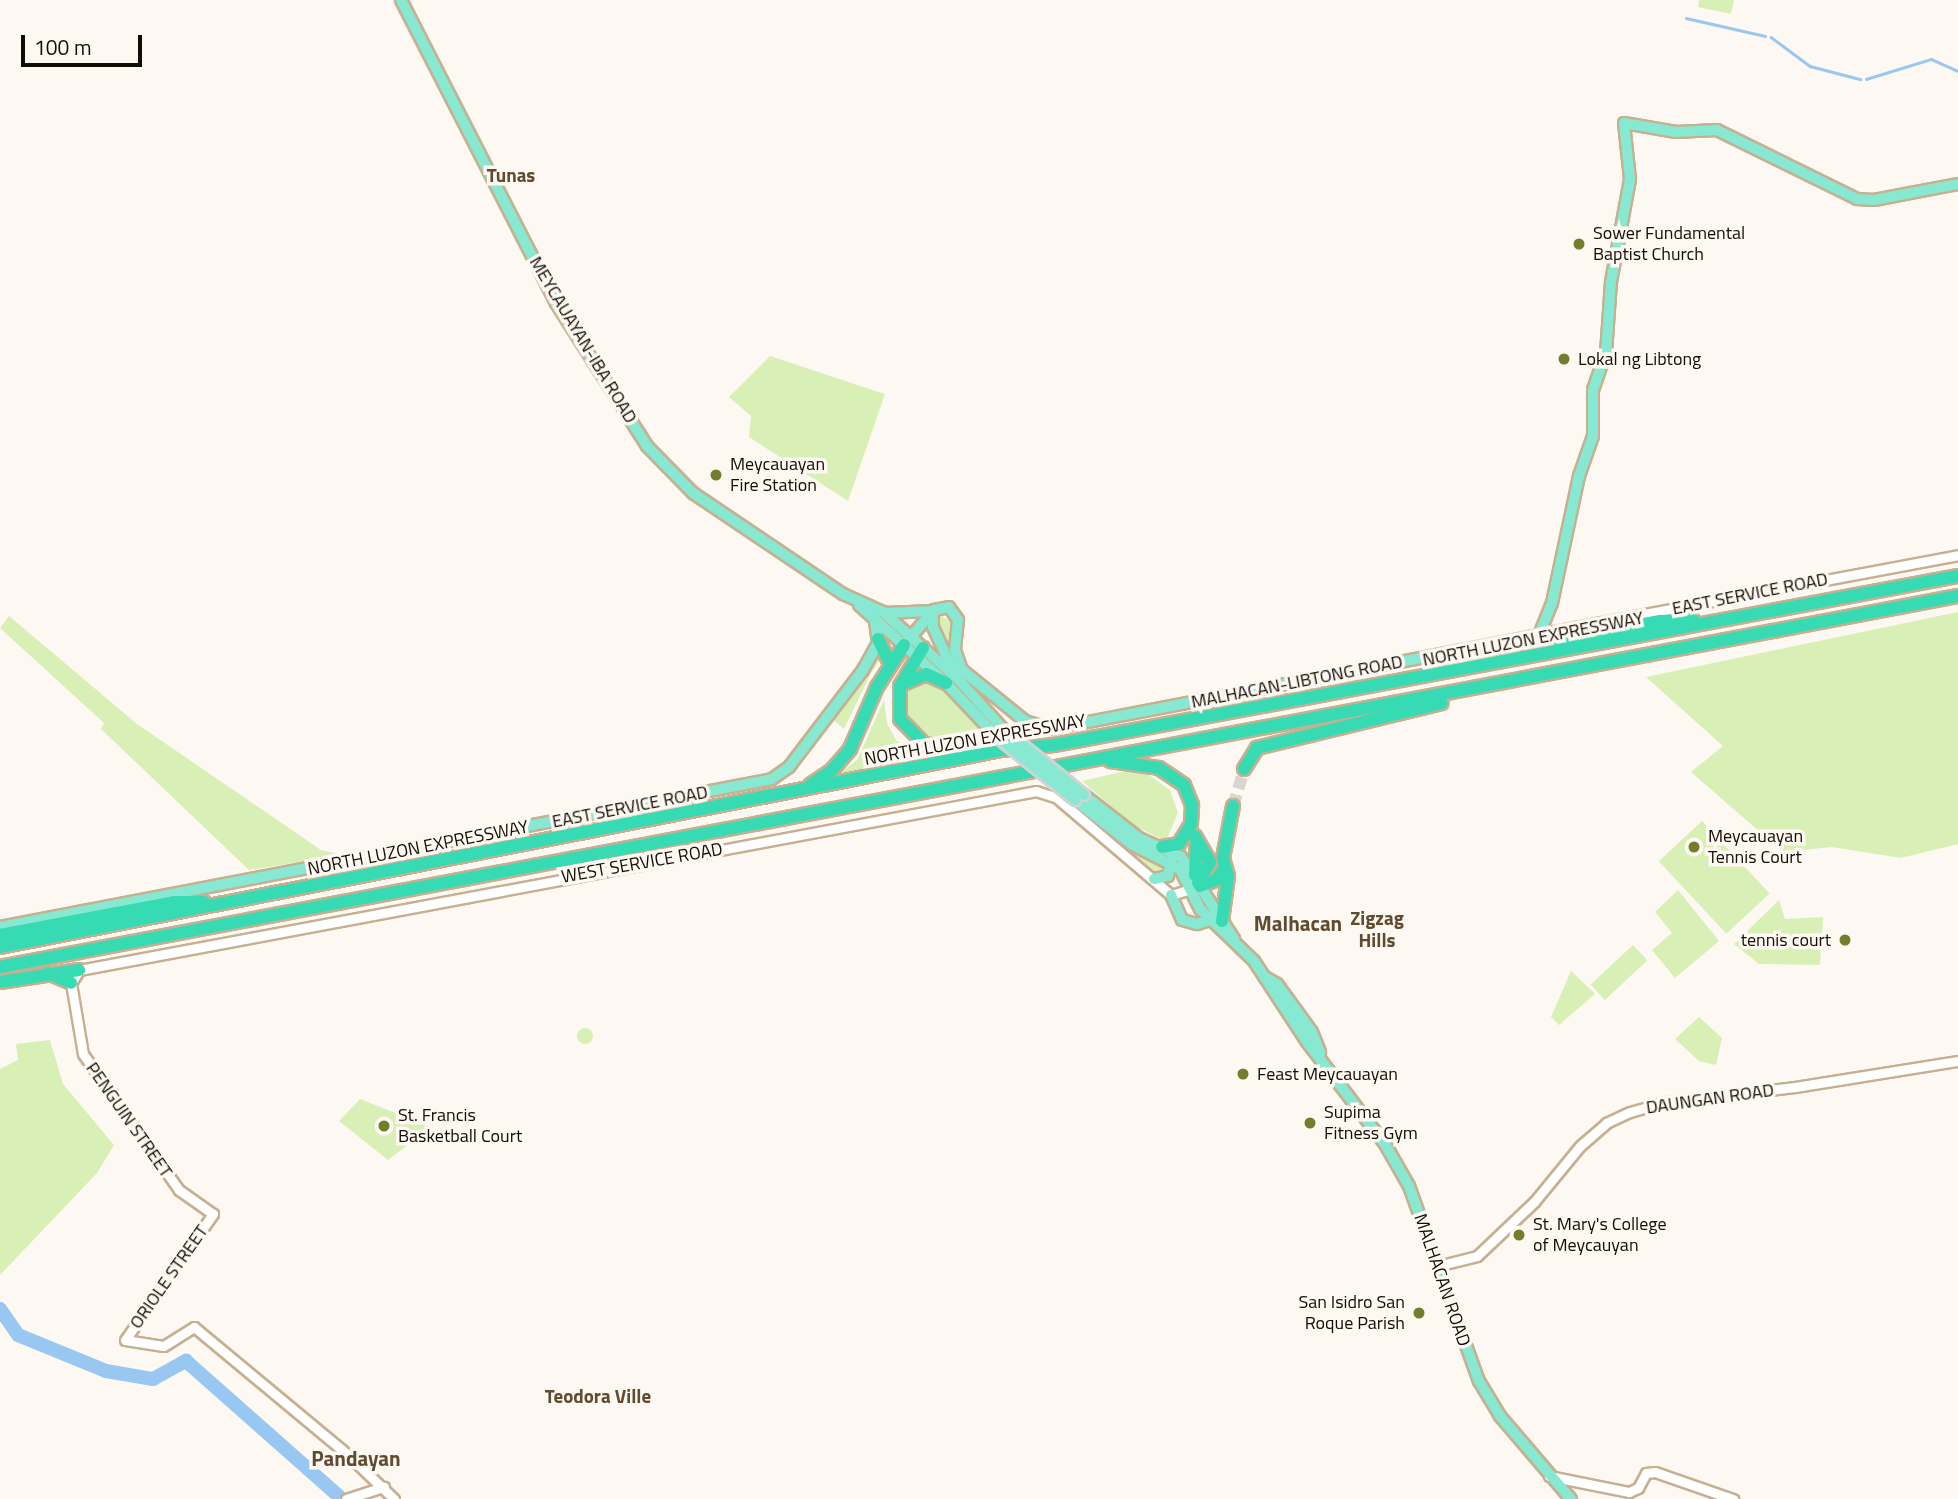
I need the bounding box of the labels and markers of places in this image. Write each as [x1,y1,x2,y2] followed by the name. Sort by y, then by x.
[1593,223,1745,266] place label: Sower Fundamental Baptist Church
[1571,236,1587,252] marker: Sower Fundamental Baptist Church
[1578,348,1701,370] place label: Lokal ng Libtong
[1556,351,1572,367] marker: Lokal ng Libtong
[730,454,825,496] place label: Meycauayan Fire Station
[708,467,724,483] marker: Meycauayan Fire Station
[1708,826,1803,868] place label: Meycauayan Tennis Court
[1686,839,1702,855] marker: Meycauayan Tennis Court
[1741,929,1831,951] place label: tennis court
[1837,932,1853,948] marker: tennis court
[1257,1063,1398,1085] place label: Feast Meycauayan
[1235,1066,1251,1082] marker: Feast Meycauayan
[1324,1102,1418,1144] place label: Supima Fitness Gym
[398,1105,522,1148] place label: St. Francis Basketball Court
[1302,1115,1318,1131] marker: Supima Fitness Gym
[376,1118,392,1134] marker: St. Francis Basketball Court
[1533,1214,1667,1256] place label: St. Mary's College of Meycauyan
[1511,1227,1527,1243] marker: St. Mary's College of Meycauyan
[1298,1292,1405,1334] place label: San Isidro San Roque Parish
[1411,1305,1427,1321] marker: San Isidro San Roque Parish

